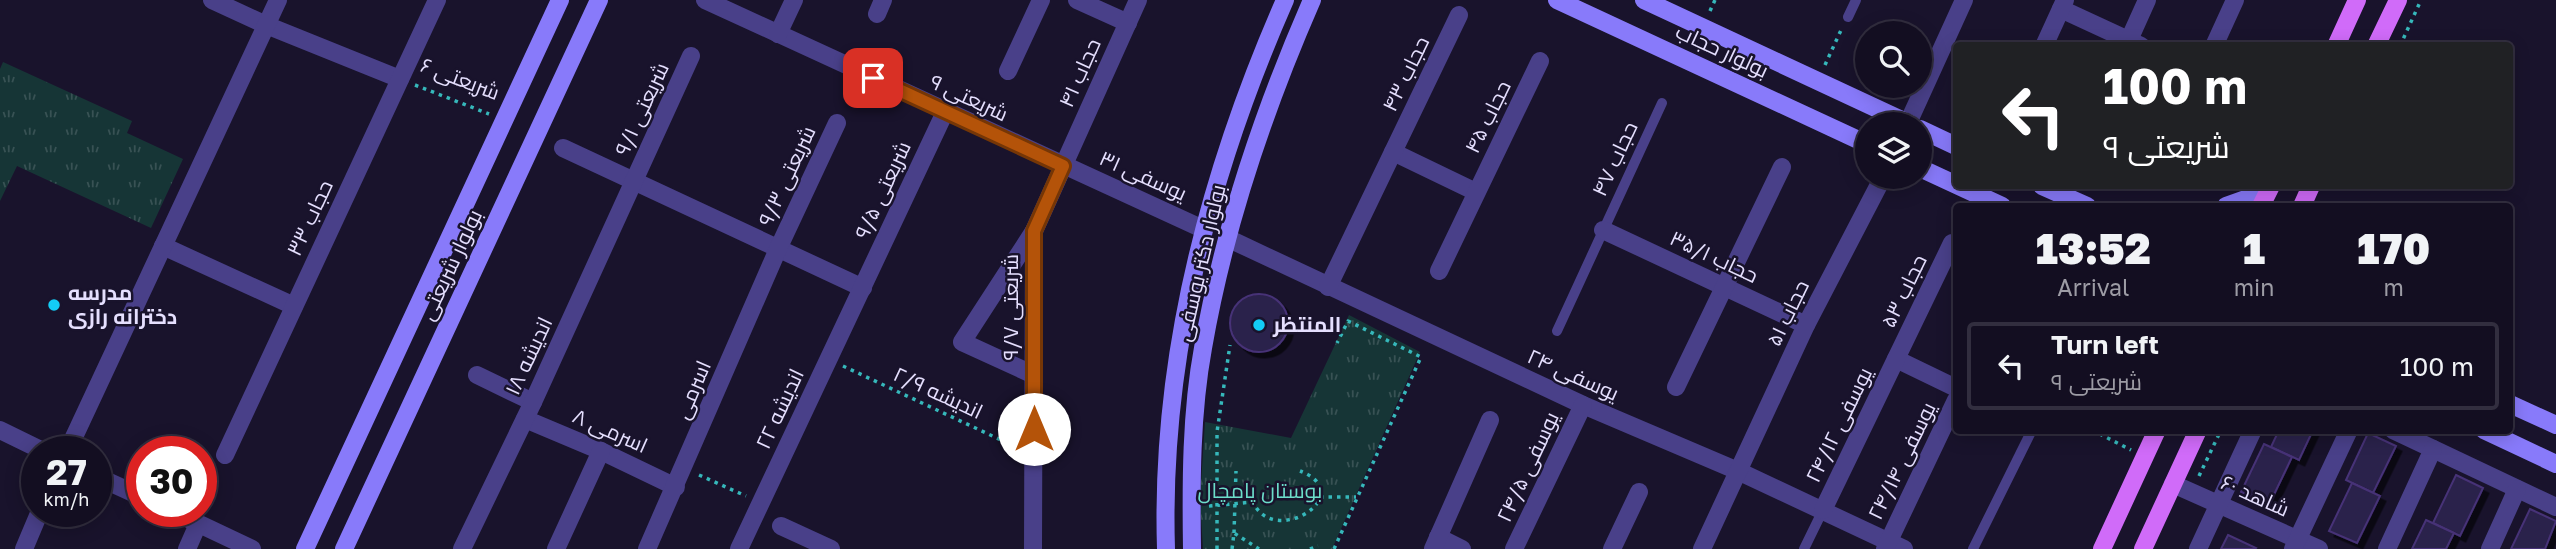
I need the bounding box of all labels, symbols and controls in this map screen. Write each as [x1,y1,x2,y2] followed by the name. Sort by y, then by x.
[1672,17,1773,83] street label: بولوار حجاب
[1855,21,1932,189] map controls
[1855,21,1932,98] button: search
[1376,32,1434,115] street label: حجاب ۴۳
[1052,34,1106,111] street label: حجاب ۴۱
[843,48,903,108] pin
[417,51,503,106] street label: شریعتی ۶
[2103,56,2247,115] text: 100 m
[608,58,675,160] street label: شریعتی ۹/۱
[854,59,892,97] icon: arrive
[926,68,1013,127] street label: شریعتی ۹
[1988,70,2079,161] icon: left
[1458,76,1516,157] street label: حجاب ۴۵
[1855,112,1932,189] button: layers
[1586,117,1643,200] street label: حجاب ۴۷
[752,121,821,230] street label: شریعتی ۹/۳
[2103,127,2230,165] text: شریعتی ۹
[848,137,917,243] street label: شریعتی ۹/۵
[1095,144,1192,207] street label: یوسفی ۳۱
[280,175,338,260] street label: حجاب ۳۳
[1169,182,1232,344] street label: بولوار دکتر یوسفی
[413,205,488,324] street label: بولوار شریعتی
[2036,223,2151,273] text: 13:52
[2243,223,2265,273] text: 1
[2357,223,2430,273] text: 170
[1666,224,1763,288] street label: حجاب ۳۵/۱
[1874,250,1932,331] street label: حجاب ۵۳
[997,254,1024,360] street label: شریعتی ۹/۷
[2057,273,2129,301] text: Arrival
[2234,273,2274,301] text: min
[2384,273,2404,301] text: m
[1760,275,1814,350] street label: حجاب ۵۱
[68,279,177,329] place label: مدرسه دخترانه رازی
[46,297,62,313] marker: مدرسه دخترانه رازی
[1272,311,1341,337] place label: المنتظر
[499,312,557,399] street label: اندیشه ۱۸
[1251,317,1267,333] marker: المنتظر
[2051,329,2159,360] text: Turn left
[1523,342,1624,407] street label: یوسفی ۲۴
[1992,347,2030,385] icon: left
[2400,351,2474,382] text: 100 m
[668,356,717,423] street label: اسرمی
[890,360,987,424] street label: اندیشه ۲/۹
[1799,362,1878,487] street label: یوسفی ۲۴/۱۲
[749,364,809,453] street label: اندیشه ۲۲
[2051,367,2142,395] text: شریعتی ۹
[997,392,1071,466] position arrow
[1861,397,1942,524] street label: یوسفی ۲۴/۱۴
[568,402,652,459] street label: اسرمی ۸
[1490,407,1565,526] street label: یوسفی ۲۴/۵
[126,436,217,527] speed limit sign: 30
[46,451,87,493] text: 27
[2217,469,2294,522] street label: شاهد ۶۰
[1198,477,1322,505] park label: بوستان پامچال
[44,488,89,510] text: km/h

